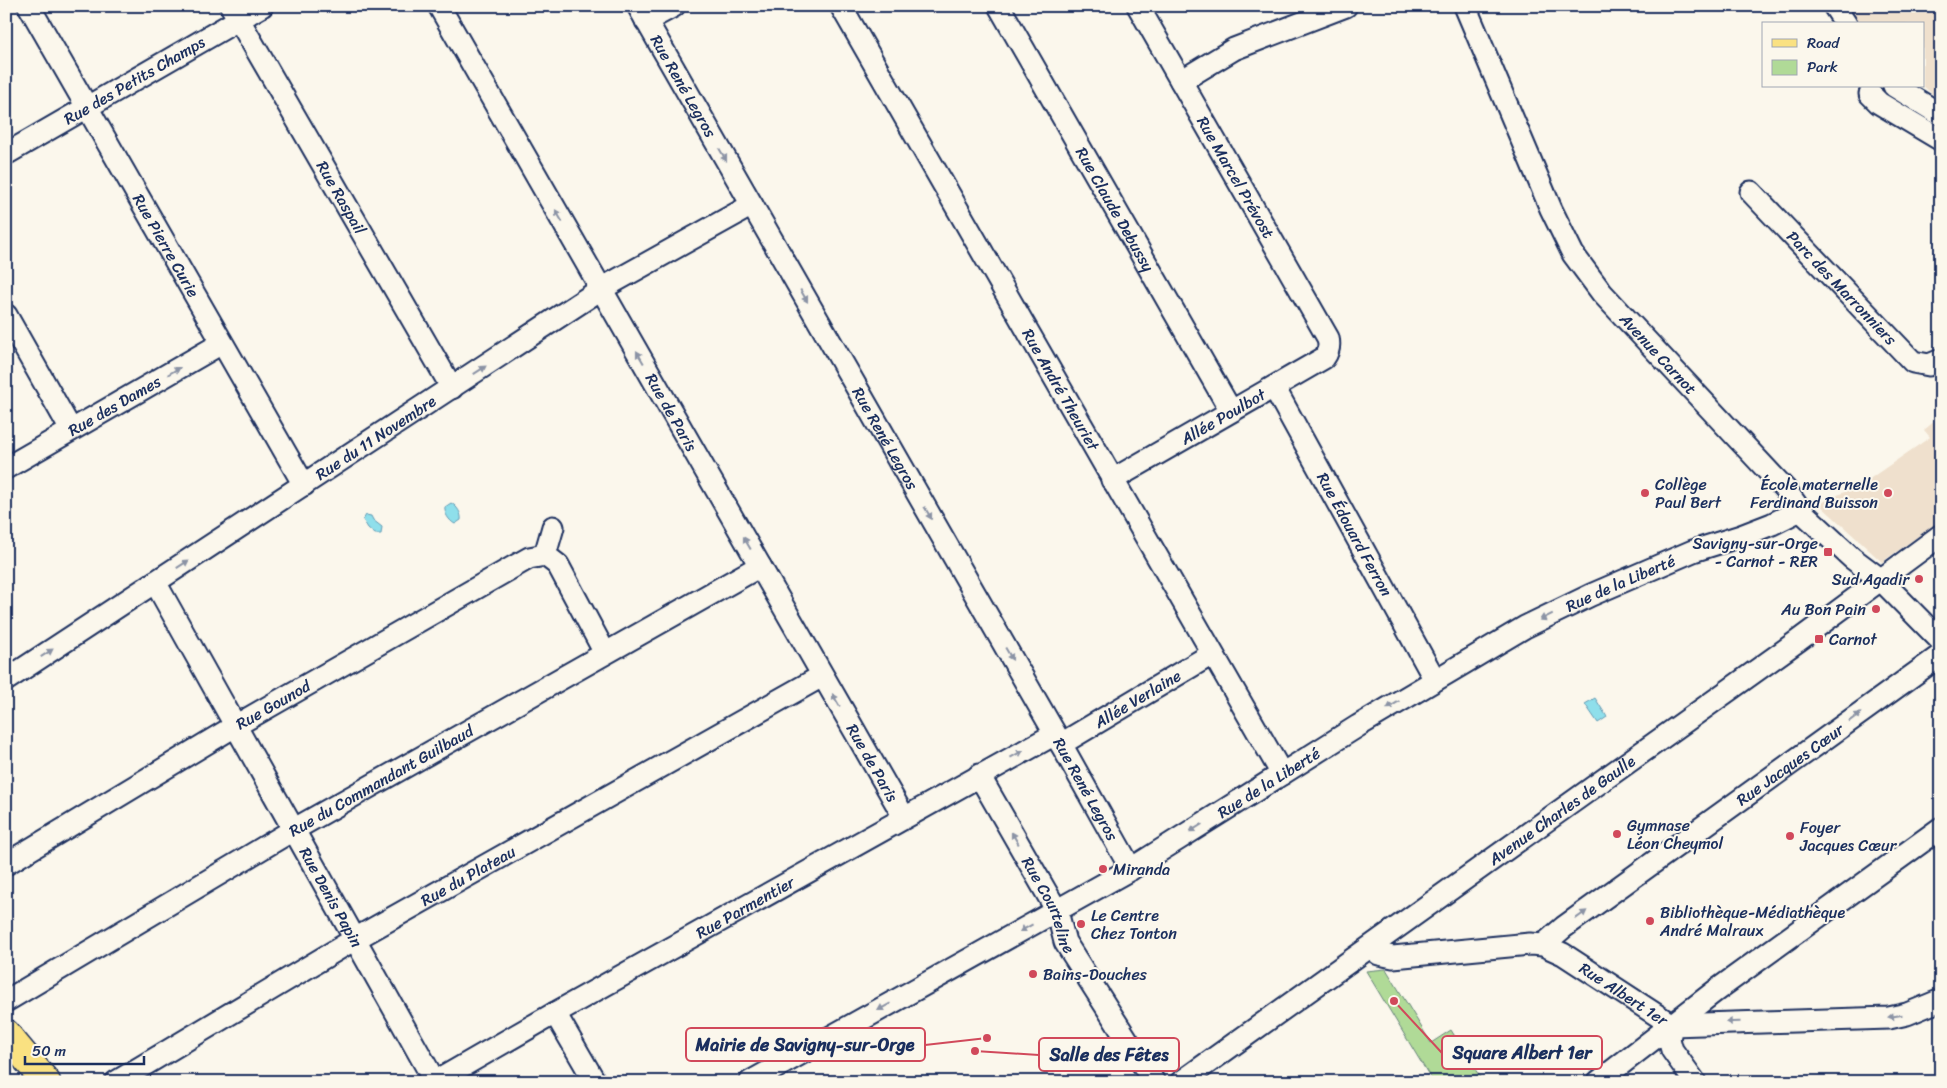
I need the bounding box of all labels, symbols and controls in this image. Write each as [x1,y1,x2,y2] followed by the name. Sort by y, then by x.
[1762,22,1924,88] legend
[58,28,211,133] street label: Rue des Petits Champs
[642,29,725,144] street label: Rue René Legros
[1807,30,1840,56] text: Road
[1807,54,1838,80] text: Park
[1189,110,1282,244] street label: Rue Marcel Prévost
[1067,141,1163,278] street label: Rue Claude Debussy
[719,147,727,162] one-way arrow
[308,155,374,240] street label: Rue Raspail
[125,188,207,303] street label: Rue Pierre Curie
[555,208,563,223] one-way arrow
[1779,223,1905,353] street label: Parc des Marronniers
[800,288,808,303] one-way arrow
[1612,305,1704,402] street label: Avenue Carnot
[1014,323,1108,457] street label: Rue André Theuriet
[635,350,644,363] one-way arrow
[473,365,487,374] one-way arrow
[168,366,181,375] one-way arrow
[62,367,167,444] street label: Rue des Dames
[637,368,706,457] street label: Rue de Paris
[1174,380,1272,453] street label: Allée Poulbot
[844,381,927,496] street label: Rue René Legros
[309,387,442,488] street label: Rue du 11 Novembre
[1308,467,1401,602] street label: Rue Édouard Ferron
[1655,470,1722,517] place label: Collège Paul Bert
[1750,470,1878,517] place label: École maternelle Ferdinand Buisson
[1639,487,1651,499] marker: Collège Paul Bert
[1882,487,1894,499] marker: École maternelle Ferdinand Buisson
[924,506,933,519] one-way arrow
[1692,529,1818,576] place label: Savigny-sur-Orge - Carnot - RER
[742,537,751,550] one-way arrow
[1560,546,1680,620] street label: Rue de la Liberté
[1822,546,1834,558] marker: Savigny-sur-Orge - Carnot - RER
[176,559,190,569] one-way arrow
[1832,565,1910,594] place label: Sud Agadir
[1913,573,1925,585] marker: Sud Agadir
[1780,595,1866,624] place label: Au Bon Pain
[1870,603,1882,615] marker: Au Bon Pain
[1539,613,1553,621] one-way arrow
[1829,625,1877,654] place label: Carnot
[1813,633,1825,645] marker: Carnot
[1005,646,1013,661] one-way arrow
[40,648,54,658] one-way arrow
[1088,662,1187,737] street label: Allée Verlaine
[230,671,317,738] street label: Rue Gounod
[831,693,840,706] one-way arrow
[1387,701,1400,710] one-way arrow
[1848,712,1862,722] one-way arrow
[1730,715,1851,814] street label: Rue Jacques Cœur
[283,716,480,845] street label: Rue du Commandant Guilbaud
[838,718,907,808] street label: Rue de Paris
[1045,732,1127,847] street label: Rue René Legros
[1211,739,1326,826] street label: Rue de la Liberté
[1481,747,1642,874] street label: Avenue Charles de Gaulle
[1010,750,1024,759] one-way arrow
[1627,811,1724,858] place label: Gymnase Léon Cheymol
[1799,813,1898,860] place label: Foyer Jacques Cœur
[1189,824,1202,833] one-way arrow
[1611,828,1623,840] marker: Gymnase Léon Cheymol
[1784,830,1796,842] marker: Foyer Jacques Cœur
[1011,832,1020,845] one-way arrow
[415,837,522,914] street label: Rue du Plateau
[291,842,371,953] street label: Rue Denis Papin
[1014,851,1083,960] street label: Rue Courteline
[1113,855,1170,884] place label: Miranda
[1097,863,1109,875] marker: Miranda
[690,867,801,947] street label: Rue Parmentier
[1659,898,1845,945] place label: Bibliothèque-Médiathèque André Malraux
[1091,901,1177,948] place label: Le Centre Chez Tonton
[1574,909,1587,920] one-way arrow
[1644,915,1656,927] marker: Bibliothèque-Médiathèque André Malraux
[1075,918,1087,930] marker: Le Centre Chez Tonton
[1019,924,1032,933] one-way arrow
[1573,954,1675,1035] street label: Rue Albert 1er
[1043,960,1148,989] place label: Bains-Douches
[1027,968,1039,980] marker: Bains-Douches
[877,1003,890,1012] one-way arrow
[1887,1013,1903,1021] one-way arrow
[1725,1018,1741,1026] one-way arrow
[686,1028,925,1061] callout: Mairie de Savigny-sur-Orge
[695,1029,915,1061] text: Mairie de Savigny-sur-Orge
[25,1033,144,1065] scale bar
[1442,1036,1602,1069] callout: Square Albert 1er
[1451,1037,1593,1069] text: Square Albert 1er
[32,1038,67,1064] text: 50 m
[1039,1038,1179,1071] callout: Salle des Fêtes
[1048,1039,1169,1071] text: Salle des Fêtes

